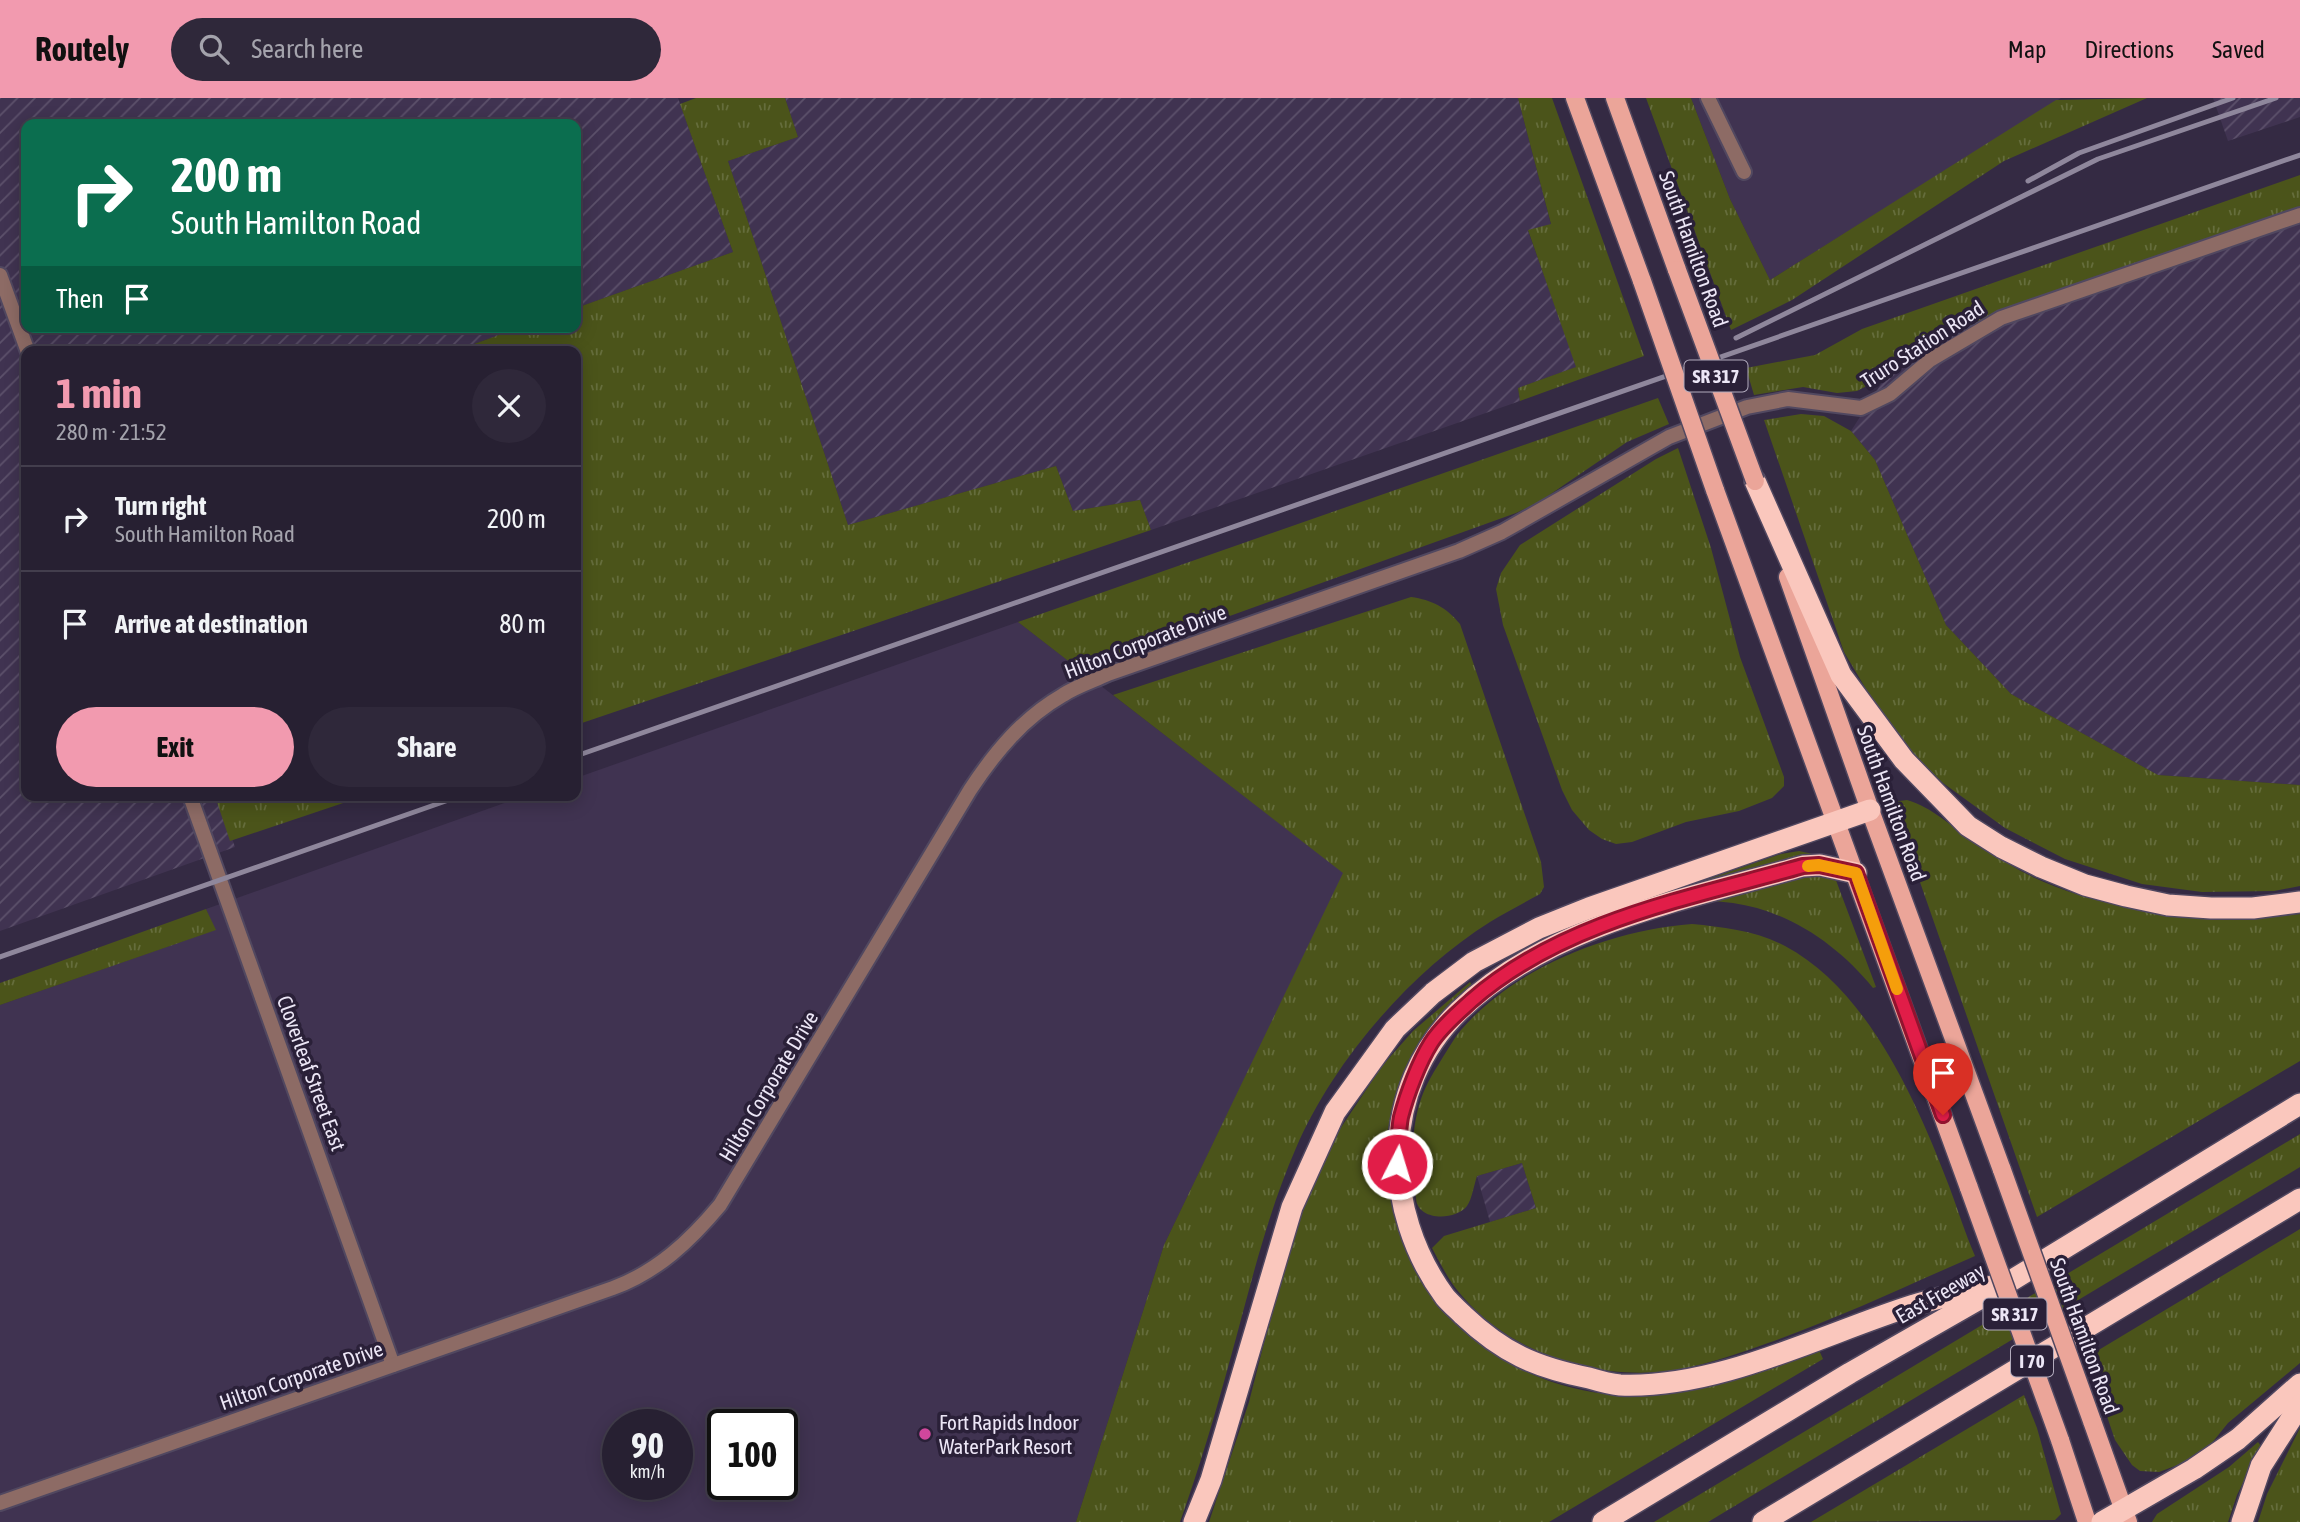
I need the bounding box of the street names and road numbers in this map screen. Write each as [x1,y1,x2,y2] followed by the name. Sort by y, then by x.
[1655,168,1733,330] street label: South Hamilton Road
[1856,295,1988,393] street label: Truro Station Road
[1684,360,1748,392] road number: SR 317
[1061,599,1229,683] street label: Hilton Corporate Drive
[1853,722,1931,884] street label: South Hamilton Road
[273,992,351,1154] street label: Cloverleaf Street East
[714,1006,822,1166] street label: Hilton Corporate Drive
[2046,1255,2124,1417] street label: South Hamilton Road
[1891,1258,1989,1328] street label: East Freeway
[1983,1298,2046,1330] road number: SR 317
[216,1336,386,1414] street label: Hilton Corporate Drive
[2011,1345,2053,1376] road number: I 70

